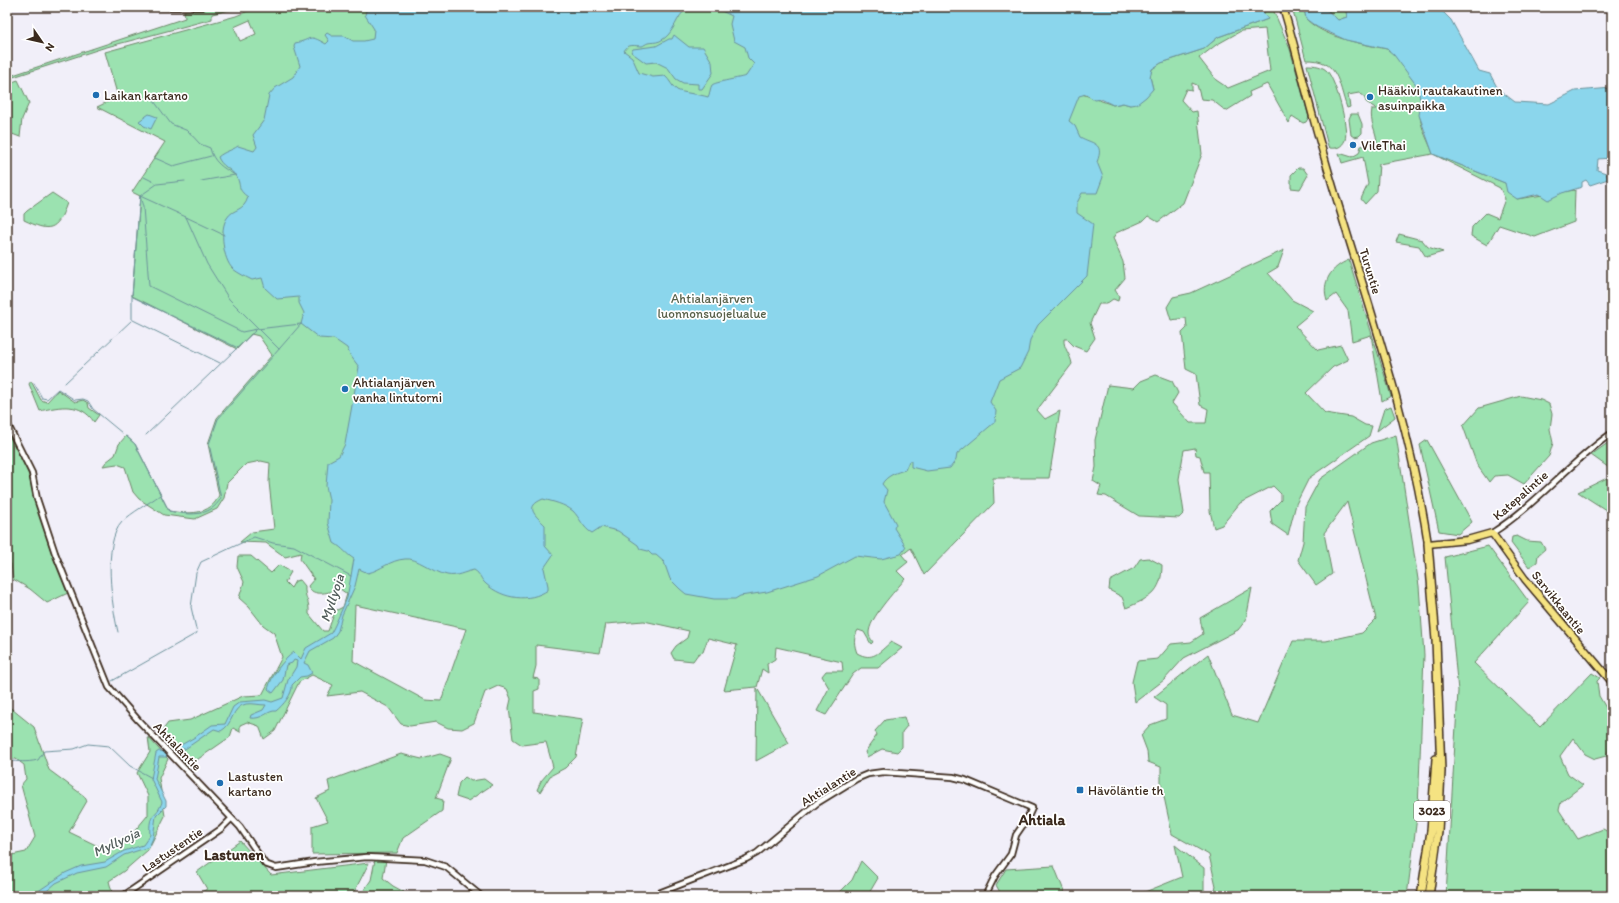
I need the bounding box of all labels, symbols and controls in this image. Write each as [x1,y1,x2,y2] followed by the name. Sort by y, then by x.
[22,22,62,62] north arrow
[42,41,57,54] text: N
[1378,83,1503,113] place label: Hääkivi rautakautinen asuinpaikka
[104,88,188,103] place label: Laikan kartano
[91,90,101,100] marker: Laikan kartano
[1365,92,1375,102] marker: Hääkivi rautakautinen asuinpaikka
[1361,138,1406,153] place label: VileThai
[1348,140,1358,150] marker: VileThai
[1356,246,1385,296] street label: Turuntie
[657,291,767,321] park label: Ahtialanjärven luonnonsuojelualue
[353,375,442,405] place label: Ahtialanjärven vanha lintutorni
[340,384,350,394] marker: Ahtialanjärven vanha lintutorni
[1490,467,1551,523] street label: Katepalintie
[1529,568,1589,637] street label: Sarvikkaantie
[317,571,349,624] water label: Myllyoja
[151,719,205,774] street label: Ahtialantie
[798,764,859,809] street label: Ahtialantie
[228,769,283,799] place label: Lastusten kartano
[215,778,225,788] marker: Lastusten kartano
[1088,783,1163,798] place label: Hävöläntie th
[1075,785,1085,795] marker: Hävöläntie th
[1414,801,1450,821] road number: 3023
[1018,811,1065,829] district label: Ahtiala
[90,824,143,861] water label: Myllyoja
[139,824,205,875] street label: Lastustentie
[204,846,265,864] district label: Lastunen

